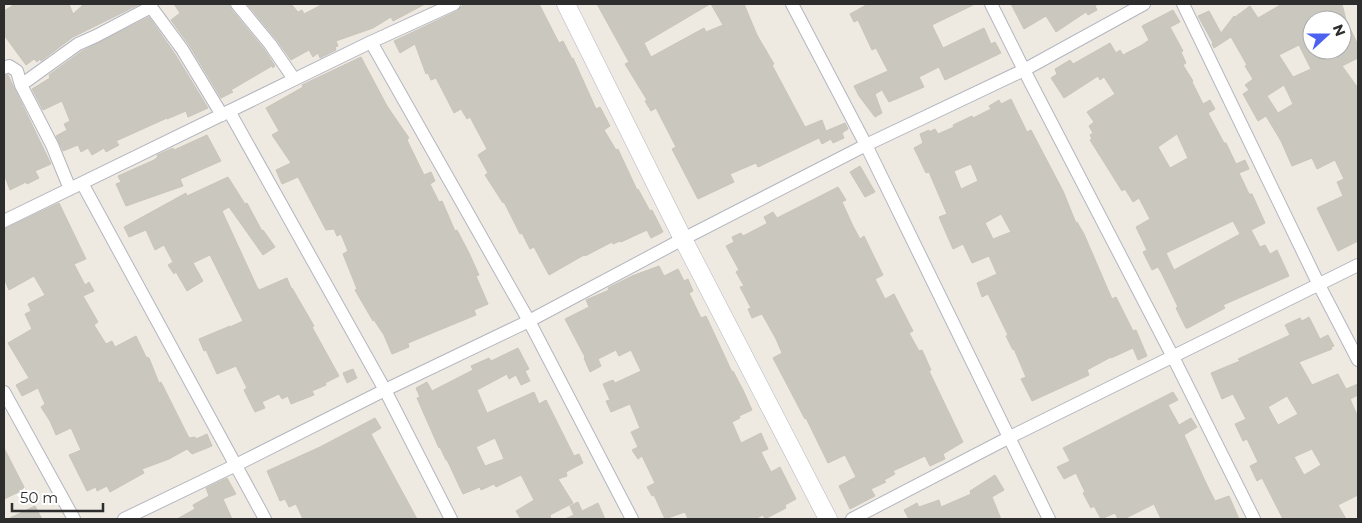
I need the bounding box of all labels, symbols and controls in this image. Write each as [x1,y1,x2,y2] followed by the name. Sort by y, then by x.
[1302,10,1352,60] north arrow
[1329,22,1350,39] text: N
[12,480,104,512] scale bar
[20,488,58,507] text: 50 m

